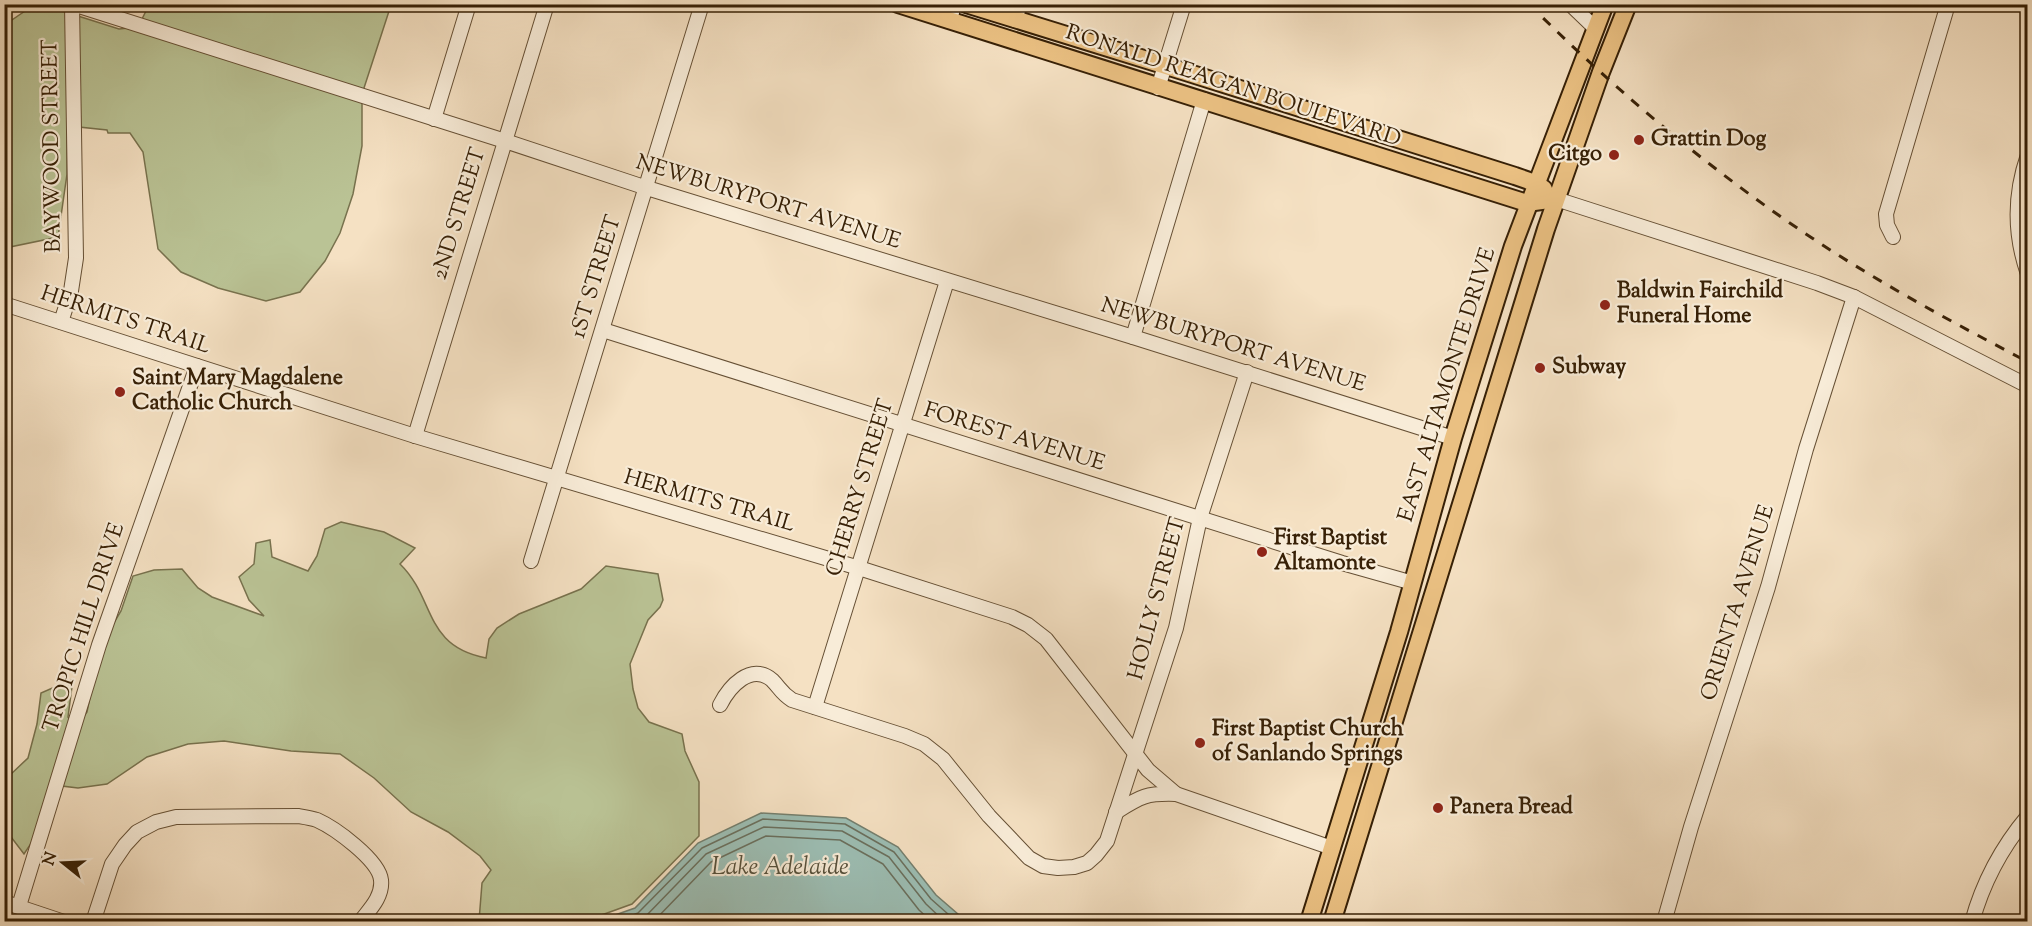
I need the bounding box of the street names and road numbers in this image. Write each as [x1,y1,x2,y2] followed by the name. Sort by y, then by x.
[1061,18,1405,156] street label: RONALD REAGAN BOULEVARD
[35,38,71,253] street label: BAYWOOD STREET
[425,144,495,284] street label: 2ND STREET
[632,147,904,259] street label: NEWBURYPORT AVENUE
[563,211,631,342] street label: 1ST STREET
[1391,244,1505,526] street label: EAST ALTAMONTE DRIVE
[36,278,214,364] street label: HERMITS TRAIL
[1097,290,1369,402] street label: NEWBURYPORT AVENUE
[819,395,903,581] street label: CHERRY STREET
[919,395,1109,481] street label: FOREST AVENUE
[620,462,798,542] street label: HERMITS TRAIL
[1694,501,1784,705] street label: ORIENTA AVENUE
[1121,514,1195,684] street label: HOLLY STREET
[36,519,134,737] street label: TROPIC HILL DRIVE

